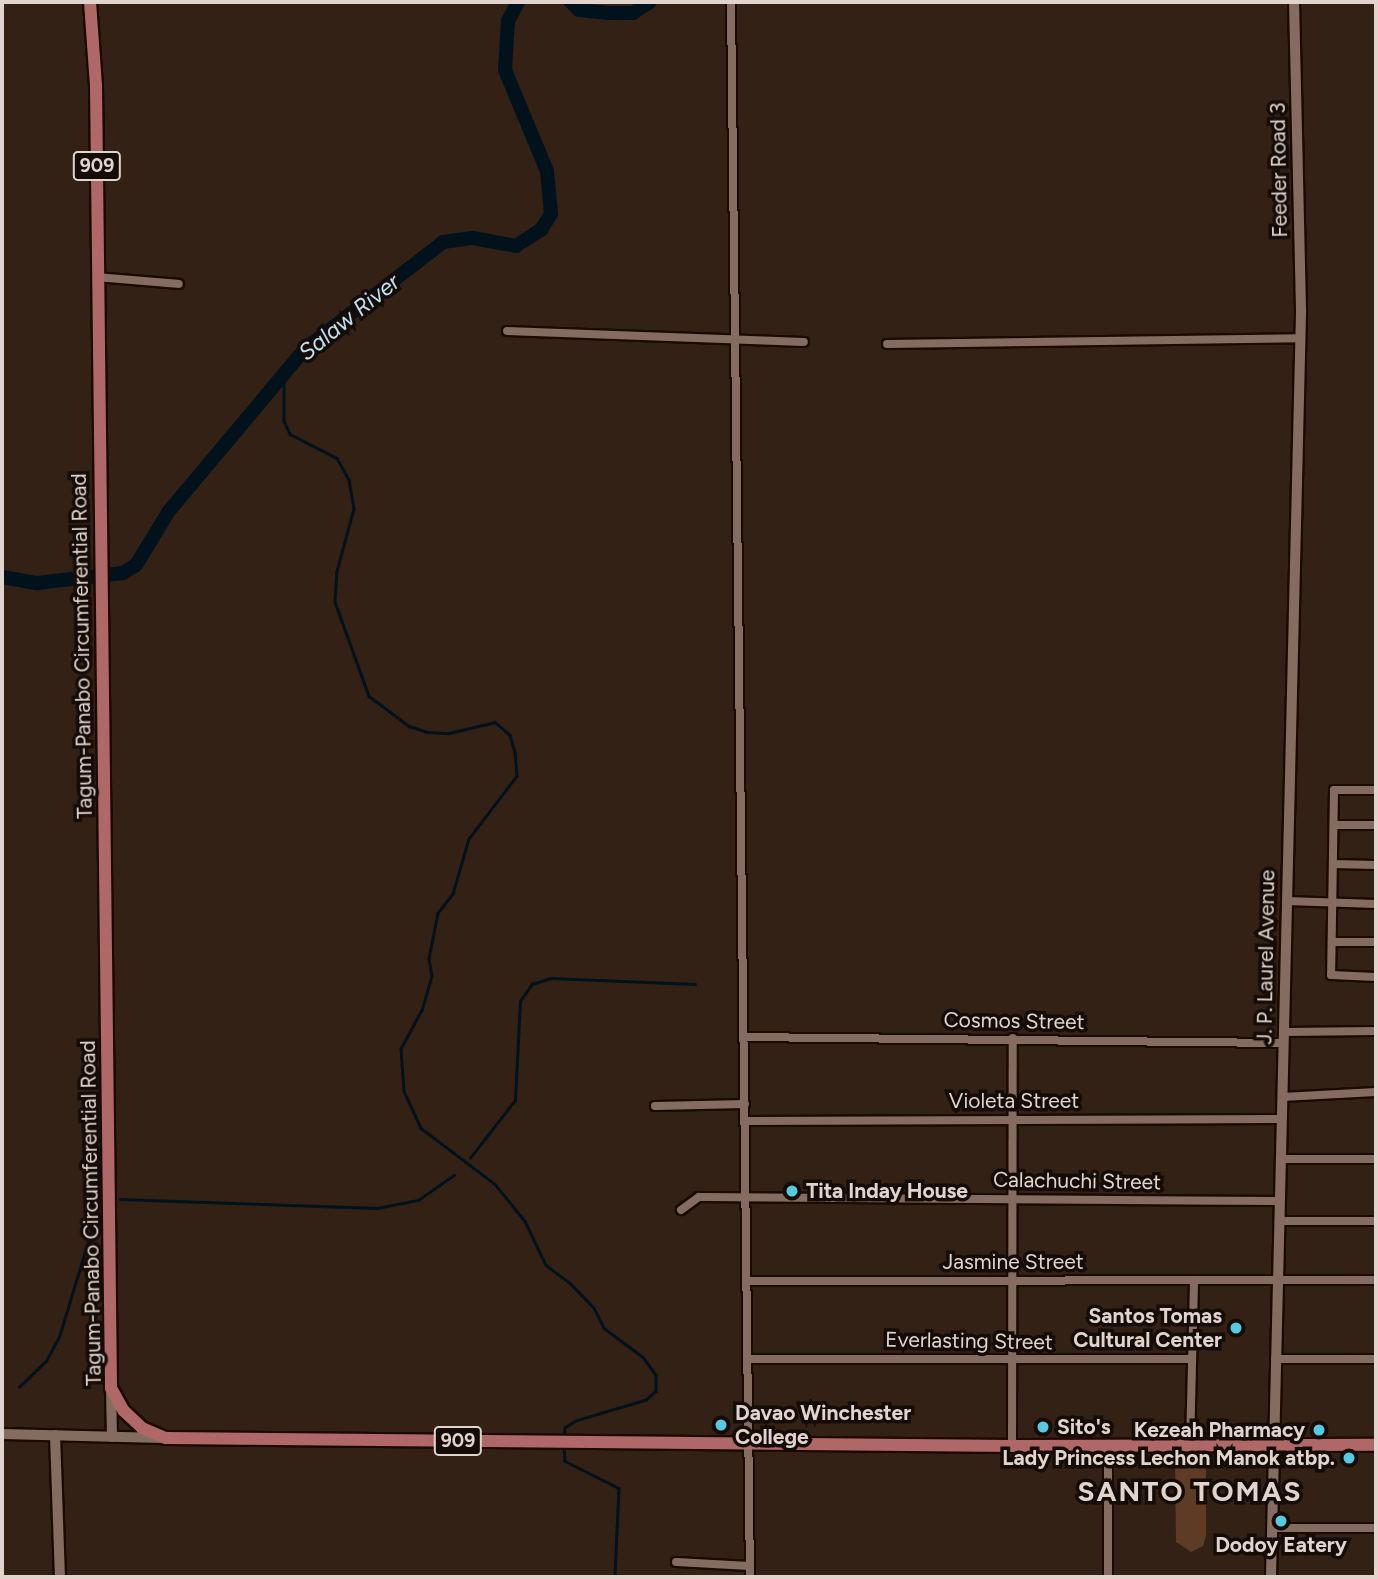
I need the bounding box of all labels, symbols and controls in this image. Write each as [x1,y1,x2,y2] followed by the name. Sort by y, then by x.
[1265,102,1293,238] street label: Feeder Road 3
[72,150,122,182] road number: 909
[293,268,405,366] water label: Salaw River
[66,473,98,819] street label: Tagum-Panabo Circumferential Road
[1252,869,1280,1045] street label: J. P. Laurel Avenue
[943,1007,1085,1035] street label: Cosmos Street
[75,1040,107,1386] street label: Tagum-Panabo Circumferential Road
[949,1088,1079,1114] street label: Violeta Street
[993,1167,1161,1195] street label: Calachuchi Street
[806,1178,968,1204] place label: Tita Inday House
[784,1183,800,1199] marker: Tita Inday House
[942,1249,1084,1275] street label: Jasmine Street
[1073,1303,1222,1353] place label: Santos Tomas Cultural Center
[1228,1320,1244,1336] marker: Santos Tomas Cultural Center
[885,1327,1053,1355] street label: Everlasting Street
[735,1400,911,1450] place label: Davao Winchester College
[1057,1414,1111,1440] place label: Sito's
[713,1417,729,1433] marker: Davao Winchester College
[1134,1417,1305,1443] place label: Kezeah Pharmacy
[1035,1419,1051,1435] marker: Sito's
[1311,1422,1327,1438] marker: Kezeah Pharmacy
[434,1426,482,1456] road number: 909
[1002,1445,1335,1471] place label: Lady Princess Lechon Manok atbp.
[1341,1450,1357,1466] marker: Lady Princess Lechon Manok atbp.
[1079,1474,1301,1508] district label: SANTO TOMAS
[1273,1513,1289,1529] marker: Dodoy Eatery
[1215,1532,1347,1558] place label: Dodoy Eatery

